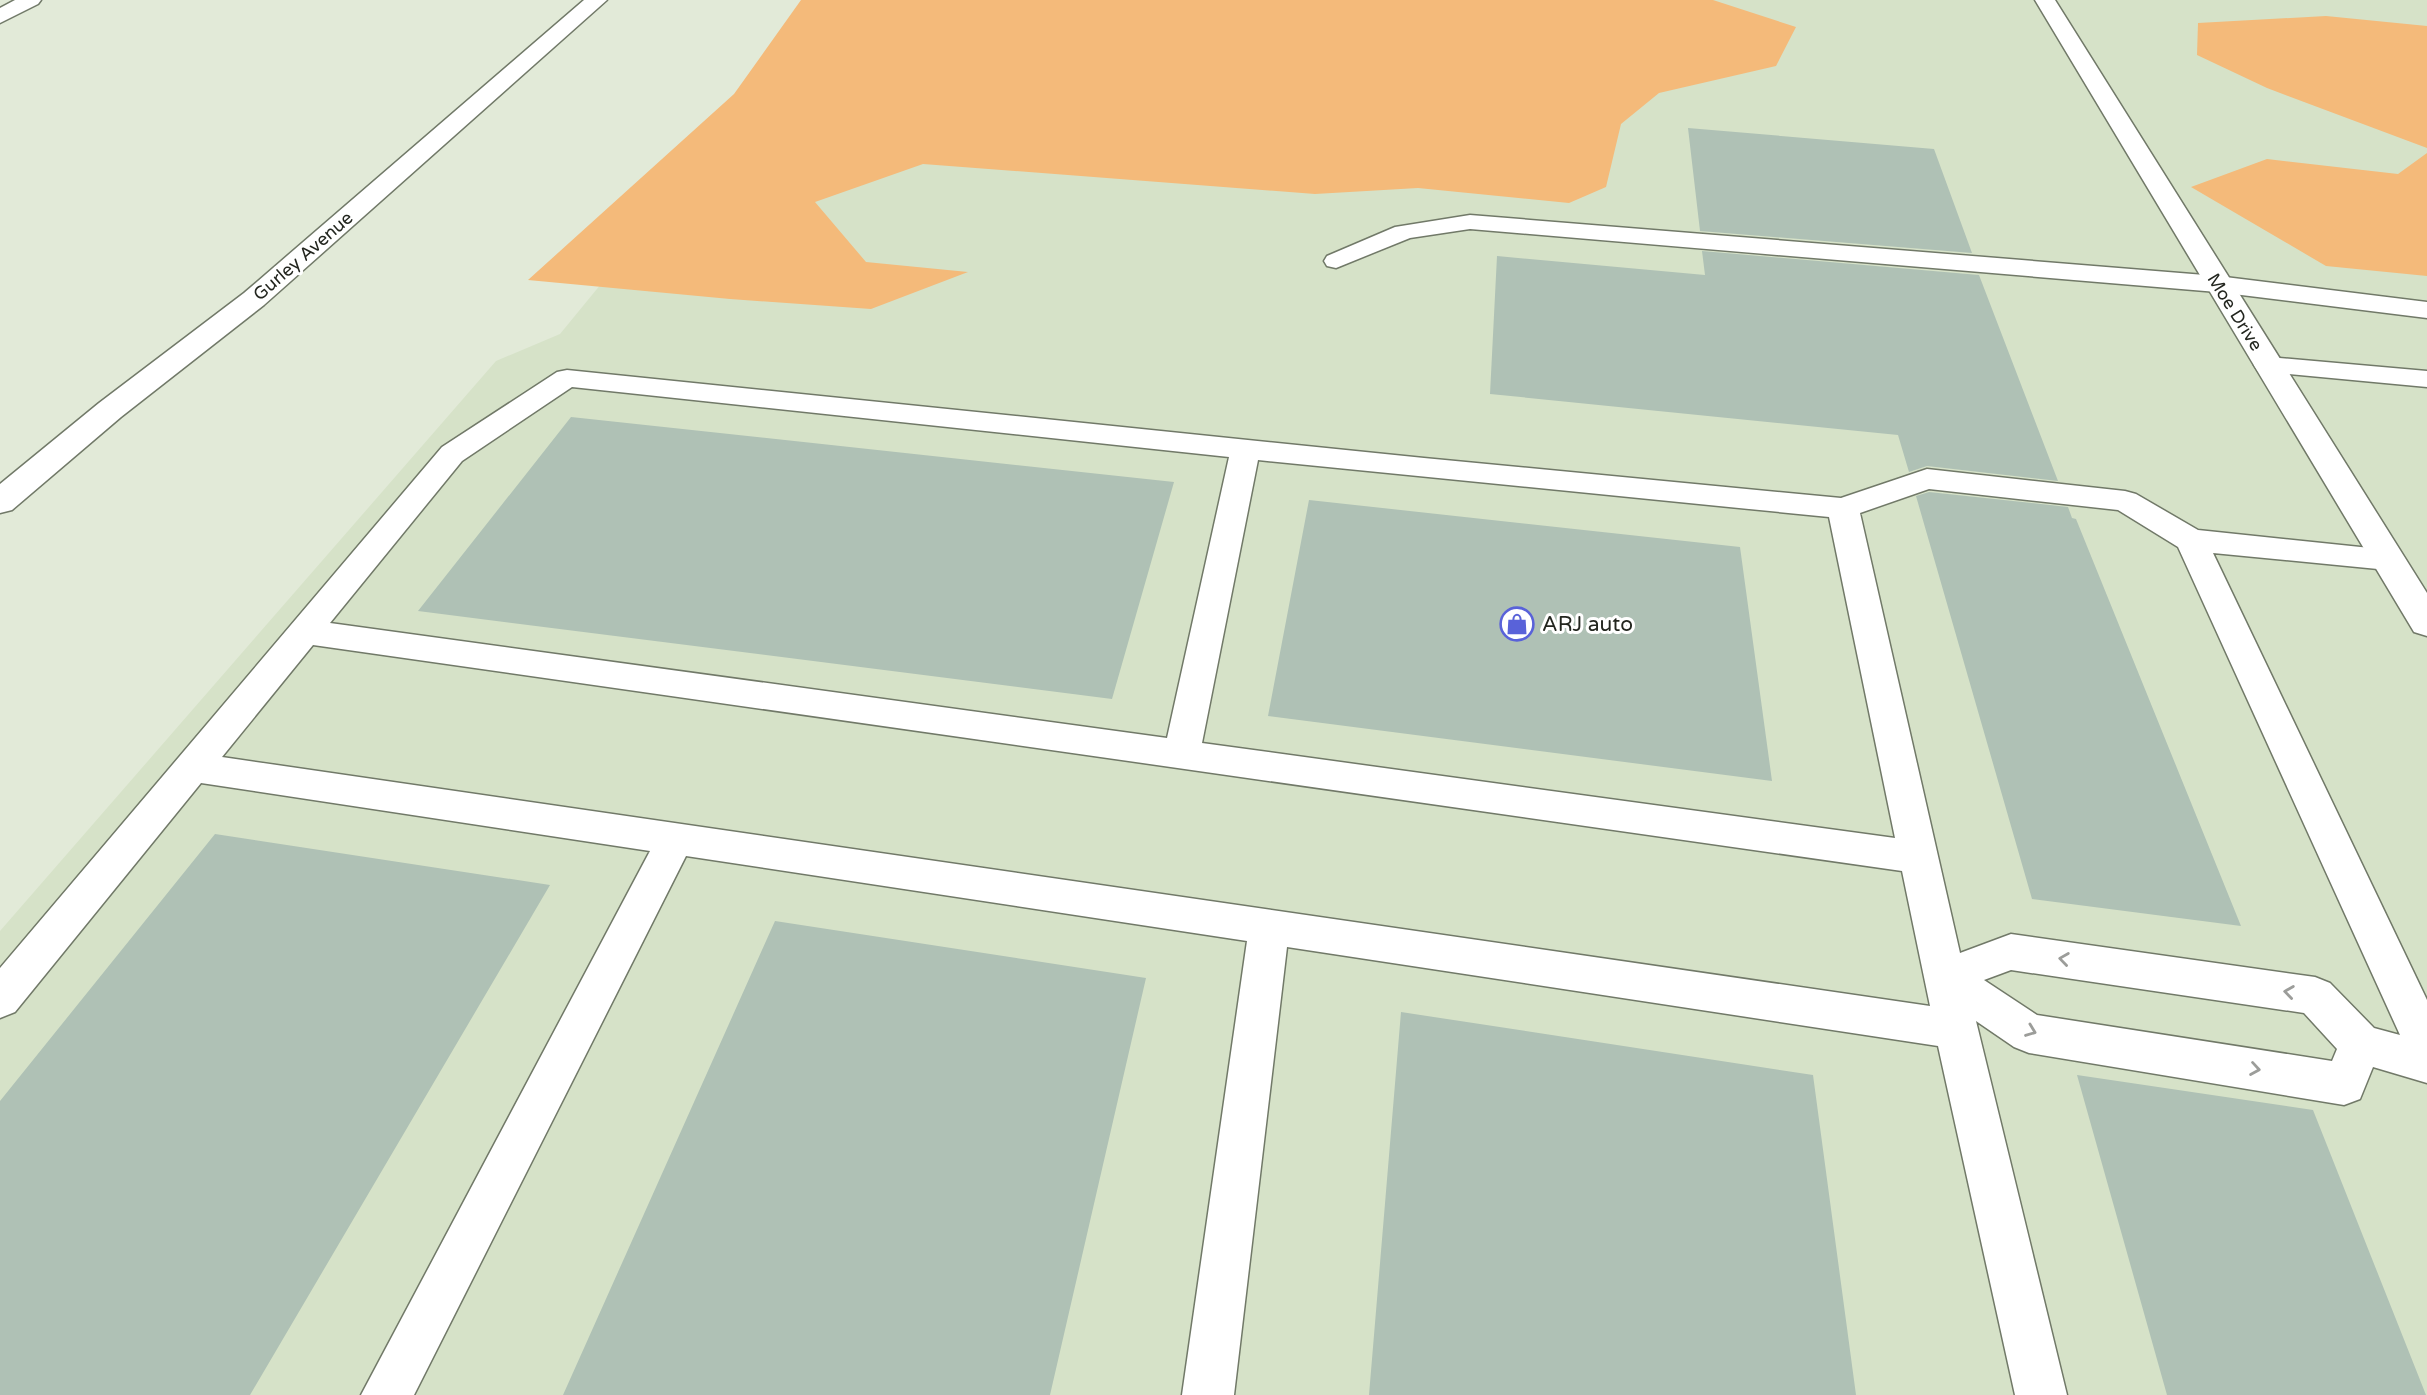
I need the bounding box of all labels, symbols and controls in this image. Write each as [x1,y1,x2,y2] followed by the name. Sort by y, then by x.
[249,207,357,305] street label: Gurley Avenue
[2203,269,2267,355] street label: Moe Drive
[1498,605,1536,643] shop icon: ARJ auto
[1542,612,1633,637] place label: ARJ auto
[2058,952,2070,967] one-way arrow
[2283,985,2295,1000] one-way arrow
[2024,1023,2037,1037] one-way arrow
[2249,1062,2261,1077] one-way arrow

